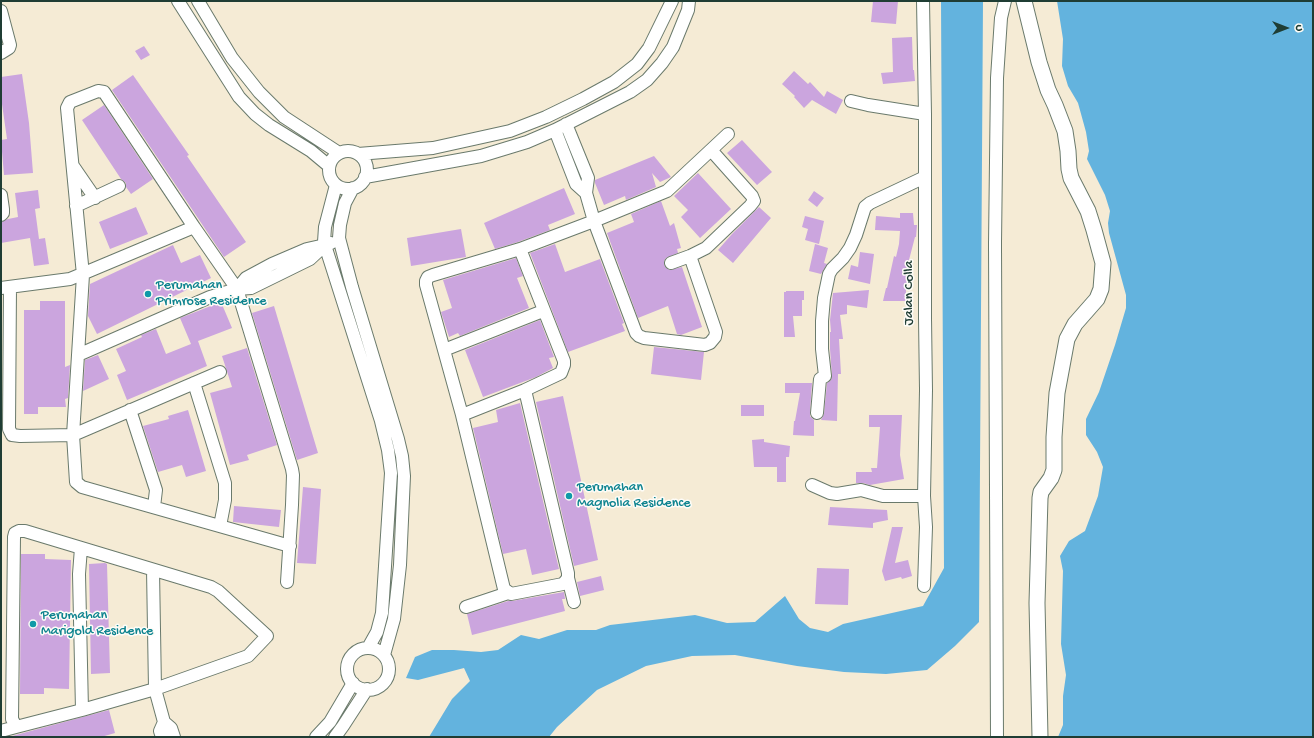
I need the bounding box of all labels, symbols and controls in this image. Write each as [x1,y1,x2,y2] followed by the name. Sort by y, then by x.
[1266,8,1306,48] north arrow
[1292,25,1304,31] text: U
[902,261,918,325] street label: Jalan Colla
[156,278,266,310] place label: Perumahan Primrose Residence
[143,289,153,299] marker: Perumahan Primrose Residence
[577,480,690,512] place label: Perumahan Magnolia Residence
[564,491,574,501] marker: Perumahan Magnolia Residence
[41,608,153,640] place label: Perumahan Marigold Residence
[28,619,38,629] marker: Perumahan Marigold Residence

